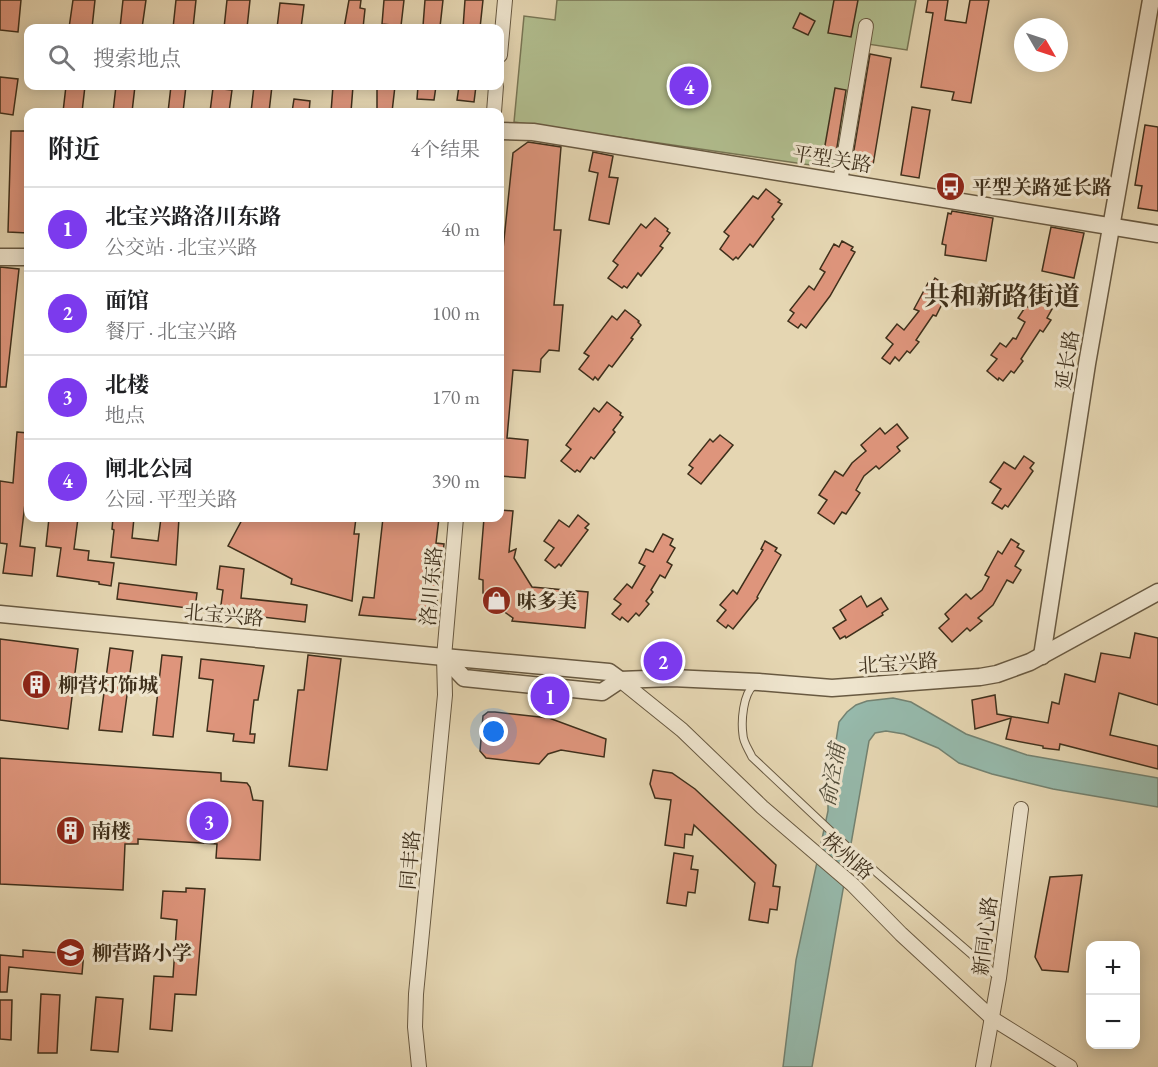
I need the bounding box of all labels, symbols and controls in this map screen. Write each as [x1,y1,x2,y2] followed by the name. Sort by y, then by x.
[1014,18,1068,72] north arrow
[24,24,504,90] search box
[45,41,78,74] icon: search
[93,44,181,73] text: 搜索地点
[670,64,708,109] pin: 4
[48,132,100,166] text: 附近
[410,136,480,162] text: 4个结果
[790,140,874,178] street label: 平型关路
[935,171,967,203] bus stop icon: 平型关路延长路
[972,174,1112,200] place label: 平型关路延长路
[105,202,281,231] text: 北宝兴路洛川东路
[62,216,73,242] text: 1
[441,216,480,242] text: 40 m
[105,234,257,260] text: 公交站 · 北宝兴路
[924,279,1080,313] district label: 共和新路街道
[105,286,149,315] text: 面馆
[62,300,73,326] text: 2
[432,300,480,326] text: 100 m
[105,318,237,344] text: 餐厅 · 北宝兴路
[1049,328,1085,392] street label: 延长路
[105,370,149,399] text: 北楼
[62,384,73,410] text: 3
[432,384,480,410] text: 170 m
[105,402,145,428] text: 地点
[105,454,193,483] text: 闸北公园
[62,468,73,494] text: 4
[432,468,480,494] text: 390 m
[105,486,237,512] text: 公园 · 平型关路
[415,545,447,627] street label: 洛川东路
[480,585,512,617] shop icon: 味多美
[517,588,577,614] place label: 味多美
[183,599,265,631] street label: 北宝兴路
[644,638,682,684] pin: 2
[857,647,939,679] street label: 北宝兴路
[21,669,53,701] building icon: 柳营灯饰城
[58,672,158,698] place label: 柳营灯饰城
[530,674,570,718] pin: 1
[479,717,508,746] your location
[813,739,851,808] water label: 俞泾浦
[190,798,228,844] pin: 3
[54,815,86,847] building icon: 南楼
[91,818,131,844] place label: 南楼
[817,827,879,885] street label: 株州路
[394,829,426,891] street label: 同丰路
[967,895,1003,977] street label: 新同心路
[55,937,87,969] school or university icon: 柳营路小学
[92,940,192,966] place label: 柳营路小学
[1086,941,1140,1049] map controls
[1086,941,1140,995] button: +
[1086,995,1140,1049] button: −

